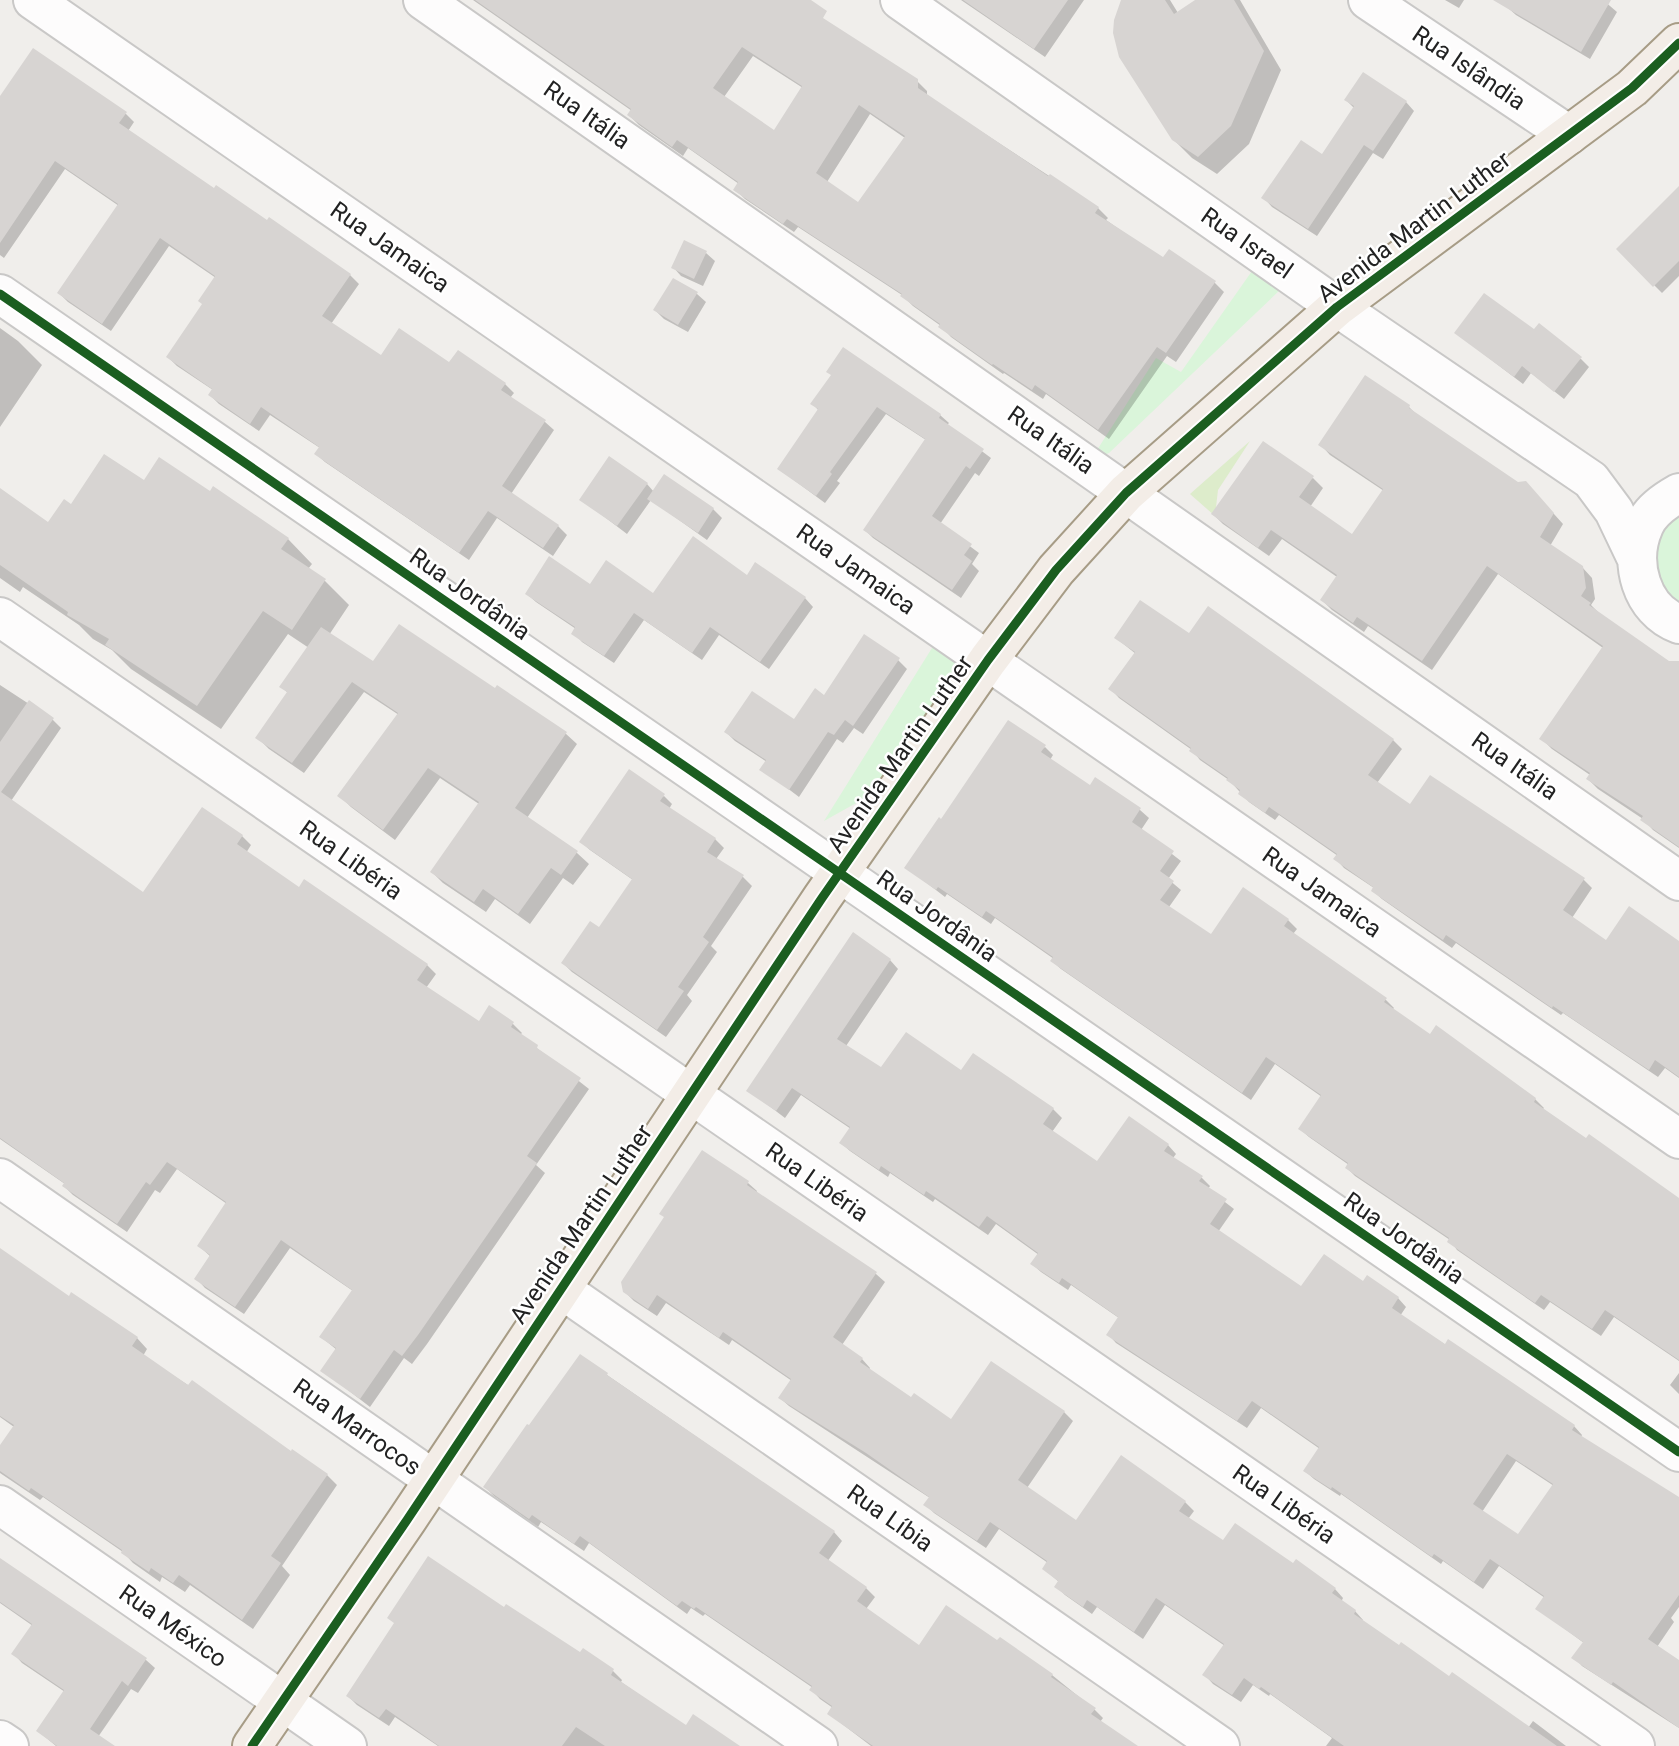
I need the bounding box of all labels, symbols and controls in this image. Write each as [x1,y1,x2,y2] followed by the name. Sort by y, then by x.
[1407,20,1531,116] street label: Rua Islândia
[538,75,636,155] street label: Rua Itália
[1312,145,1516,309] street label: Avenida Martin Luther
[325,196,455,298] street label: Rua Jamaica
[1196,201,1298,285] street label: Rua Israel
[1002,400,1100,480] street label: Rua Itália
[791,518,921,620] street label: Rua Jamaica
[404,542,536,646] street label: Rua Jordânia
[821,650,979,858] street label: Avenida Martin Luther
[1466,726,1564,806] street label: Rua Itália
[294,814,408,906] street label: Rua Libéria
[1257,841,1387,943] street label: Rua Jamaica
[871,864,1003,968] street label: Rua Jordânia
[504,1119,658,1329] street label: Avenida Martin Luther
[760,1136,874,1228] street label: Rua Libéria
[1338,1186,1470,1290] street label: Rua Jordânia
[288,1373,426,1481] street label: Rua Marrocos
[1227,1458,1341,1550] street label: Rua Libéria
[842,1478,938,1558] street label: Rua Líbia
[114,1579,232,1673] street label: Rua México

